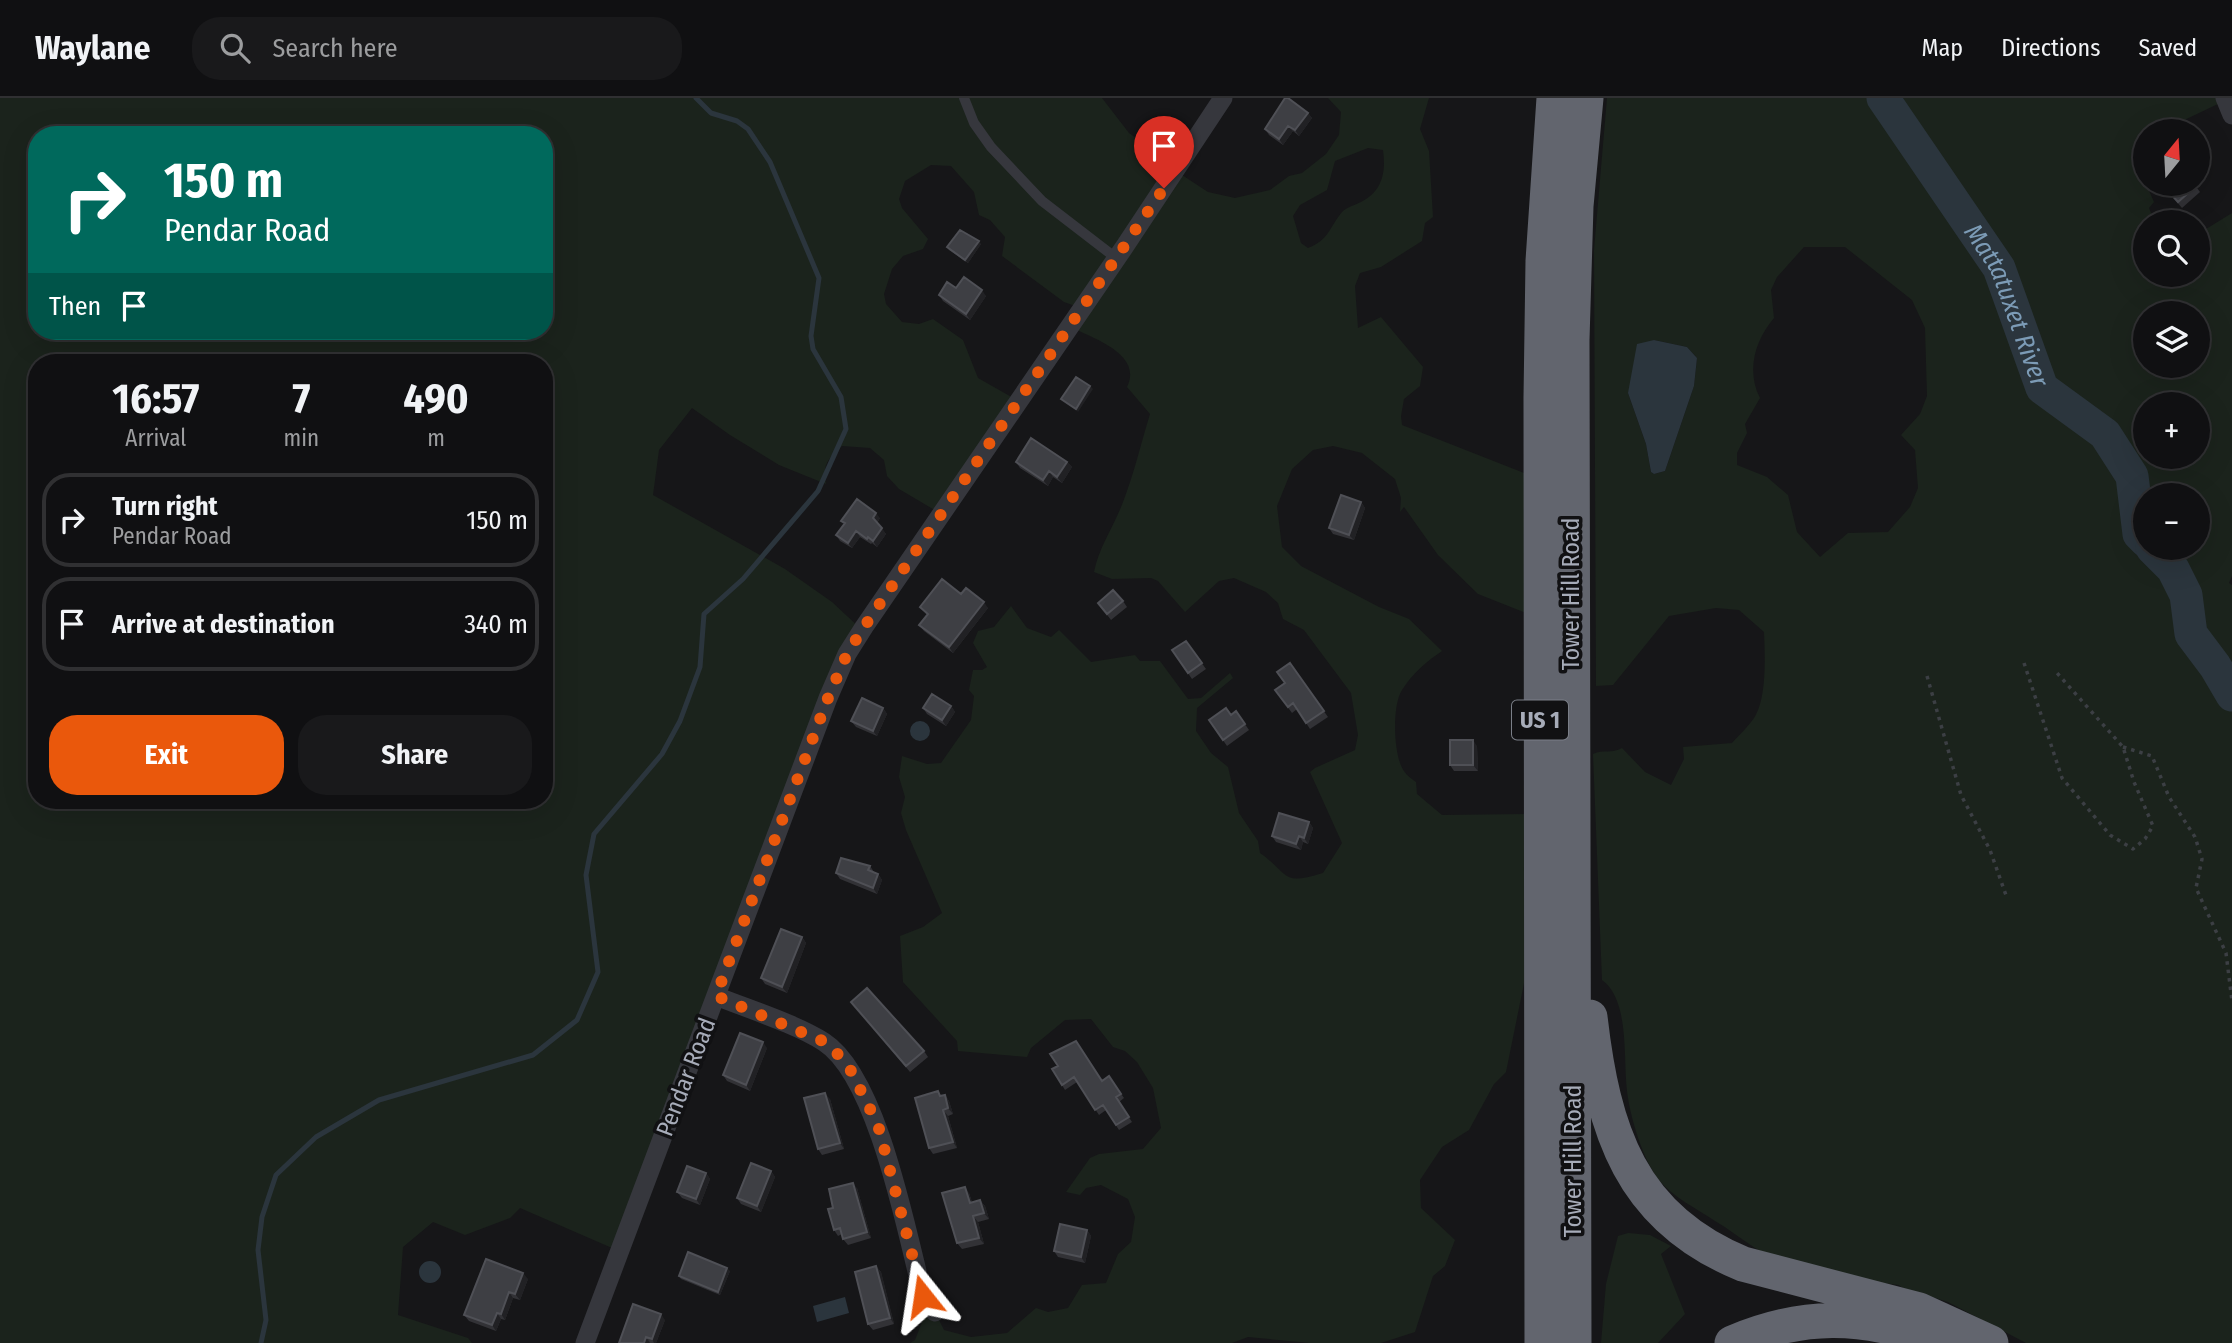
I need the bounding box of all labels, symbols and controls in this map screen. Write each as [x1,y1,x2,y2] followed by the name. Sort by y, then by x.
[192,17,682,80] search box
[35,28,150,68] text: Waylane
[216,29,254,67] icon: search
[272,33,398,64] text: Search here
[1922,34,1963,62] text: Map
[2001,34,2100,62] text: Directions
[2138,34,2197,62] text: Saved
[1134,116,1194,188] pin
[2133,119,2210,196] north arrow
[2133,119,2210,560] map controls
[1145,127,1183,165] icon: arrive
[164,151,283,210] text: 150 m
[49,154,140,245] icon: right
[2133,210,2210,287] button: search
[164,211,330,249] text: Pendar Road
[1958,218,2056,392] water label: Mattatuxet River
[115,287,153,325] icon: arrive
[49,291,101,322] text: Then
[2133,301,2210,378] button: layers
[112,374,199,424] text: 16:57
[292,374,310,424] text: 7
[403,374,469,424] text: 490
[2133,392,2210,469] button: +
[125,424,186,452] text: Arrival
[284,424,319,452] text: min
[427,424,445,452] text: m
[2133,483,2210,560] button: −
[112,491,218,522] text: Turn right
[53,501,91,539] icon: right
[466,505,528,536] text: 150 m
[1557,518,1585,670] street label: Tower Hill Road
[112,522,232,550] text: Pendar Road
[53,605,91,643] icon: arrive
[112,609,335,640] text: Arrive at destination
[464,609,528,640] text: 340 m
[1512,700,1568,740] road number: US 1
[49,715,284,795] button: Exit
[298,715,532,795] button: Share
[651,1014,721,1140] street label: Pendar Road
[1559,1085,1587,1237] street label: Tower Hill Road
[886,1259,960,1333] position arrow

